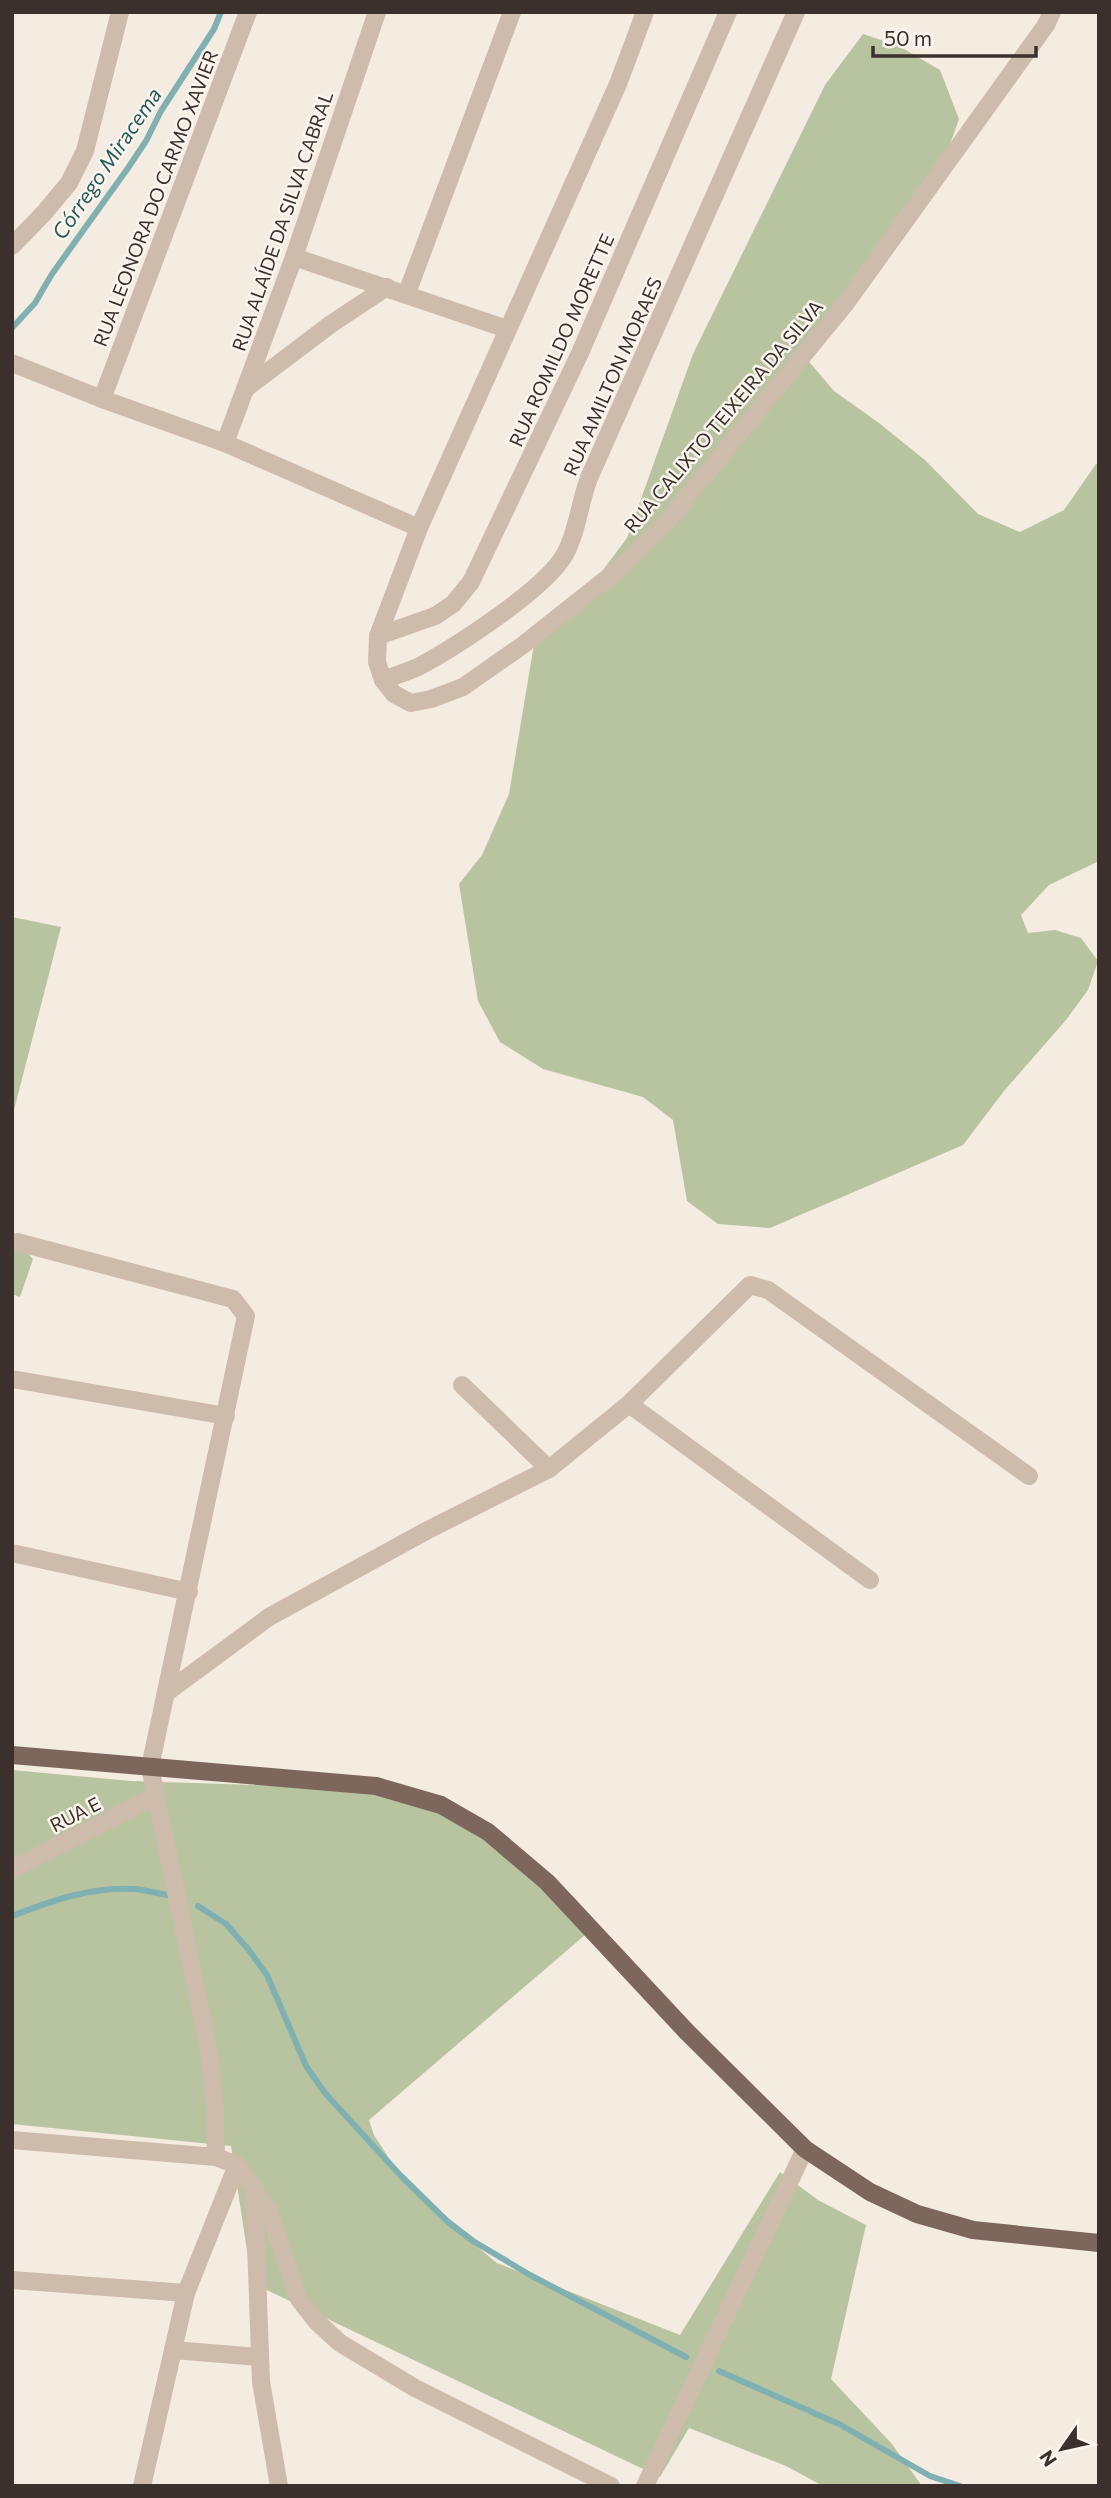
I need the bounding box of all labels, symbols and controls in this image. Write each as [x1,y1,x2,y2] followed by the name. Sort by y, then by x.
[873,14,1036,58] scale bar
[884,25,932,50] text: 50 m
[88,46,222,349] street label: RUA LEONORA DO CARMO XAVIER
[46,82,166,244] water label: Córrego Miracema
[227,88,337,354] street label: RUA ALAÍDE DA SILVA CABRAL
[504,230,618,450] street label: RUA ROMILDO MORETTE
[558,273,666,479] street label: RUA AMILTON MORAES
[619,295,827,537] street label: RUA CALIXTO TEIXEIRA DA SILVA
[46,1792,104,1836] street label: RUA E
[1027,2414,1097,2484] north arrow
[1034,2446,1061,2471] text: N

